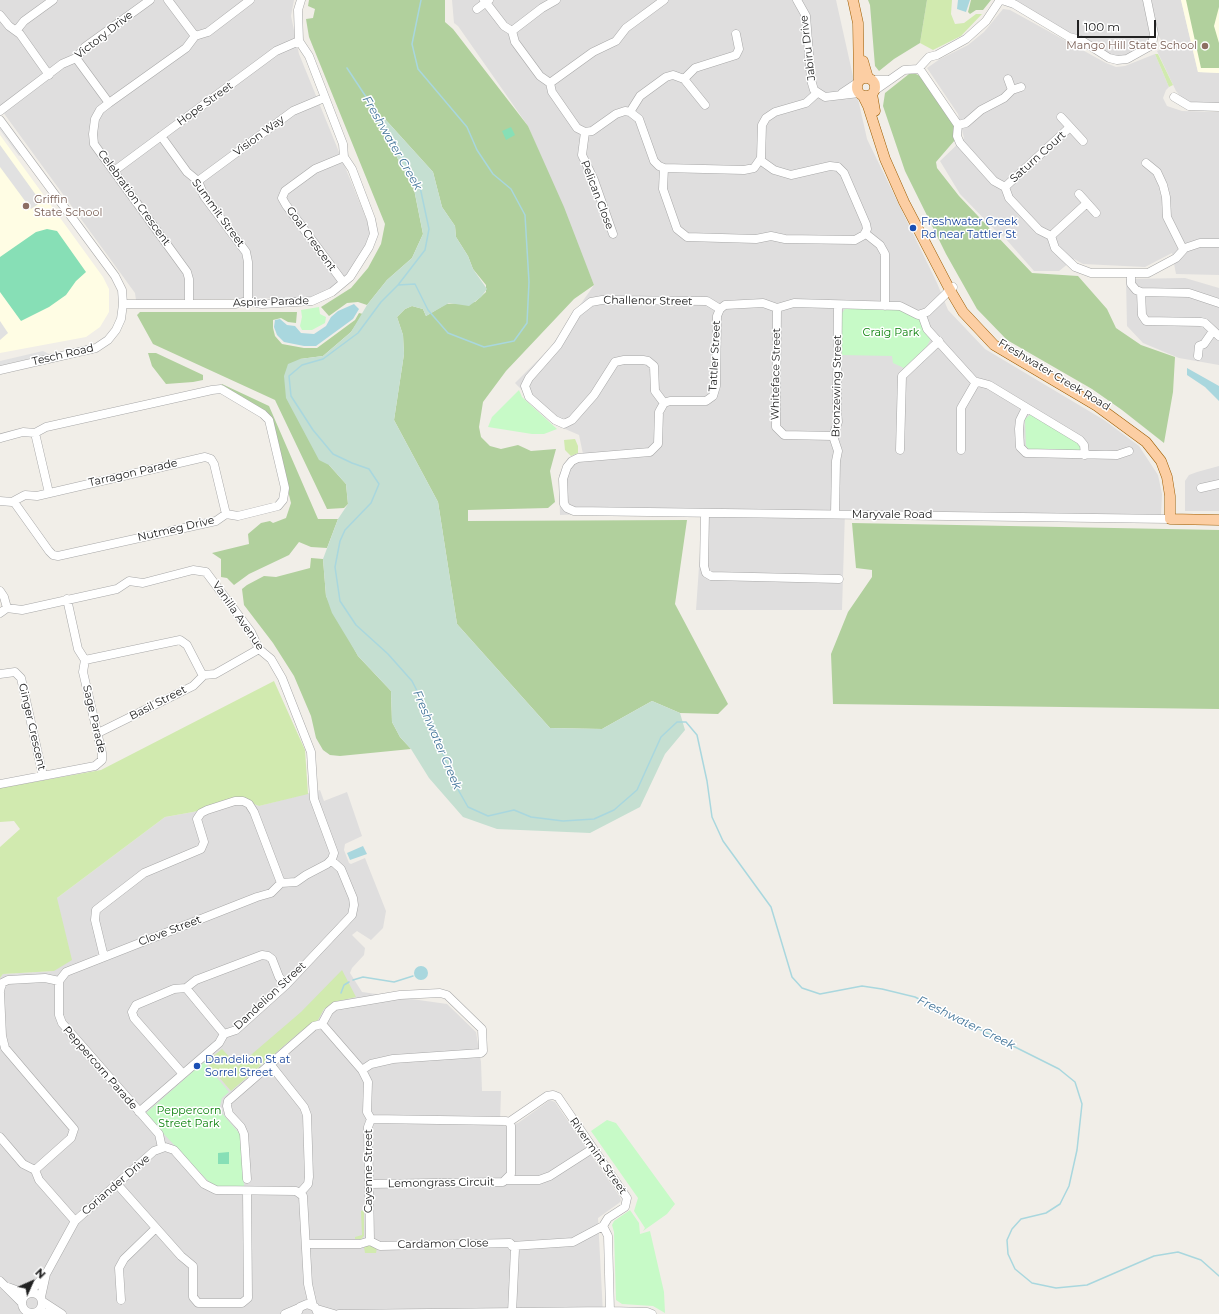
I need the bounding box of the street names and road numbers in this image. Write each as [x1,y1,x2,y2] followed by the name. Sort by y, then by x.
[72,8,136,62] street label: Victory Drive
[797,14,819,82] street label: Jabiru Drive
[174,79,236,129] street label: Hope Street
[231,113,287,159] street label: Vision Way
[1007,128,1069,186] street label: Saturn Court
[95,148,173,248] street label: Celebration Crescent
[578,159,616,231] street label: Pelican Close
[189,176,247,250] street label: Summit Street
[283,204,339,274] street label: Goal Crescent
[233,294,309,310] street label: Aspire Parade
[603,294,693,308] street label: Challenor Street
[707,320,723,392] street label: Tattler Street
[769,328,783,420] street label: Whiteface Street
[830,335,844,437] street label: Bronzewing Street
[996,336,1112,414] street label: Freshwater Creek Road
[31,341,95,369] street label: Tesch Road
[87,456,179,490] street label: Tarragon Parade
[852,508,932,522] street label: Maryvale Road
[136,514,216,544] street label: Nutmeg Drive
[209,579,267,653] street label: Vanilla Avenue
[16,682,48,772] street label: Ginger Crescent
[127,683,189,723] street label: Basil Street
[80,684,108,754] street label: Sage Parade
[137,913,203,949] street label: Clove Street
[231,959,309,1033] street label: Dandelion Street
[60,1023,140,1113] street label: Peppercorn Parade
[567,1115,629,1197] street label: Rivermint Street
[362,1129,376,1213] street label: Cayenne Street
[79,1152,153,1218] street label: Coriander Drive
[388,1175,494,1191] street label: Lemongrass Circuit
[397,1237,489,1251] street label: Cardamon Close

